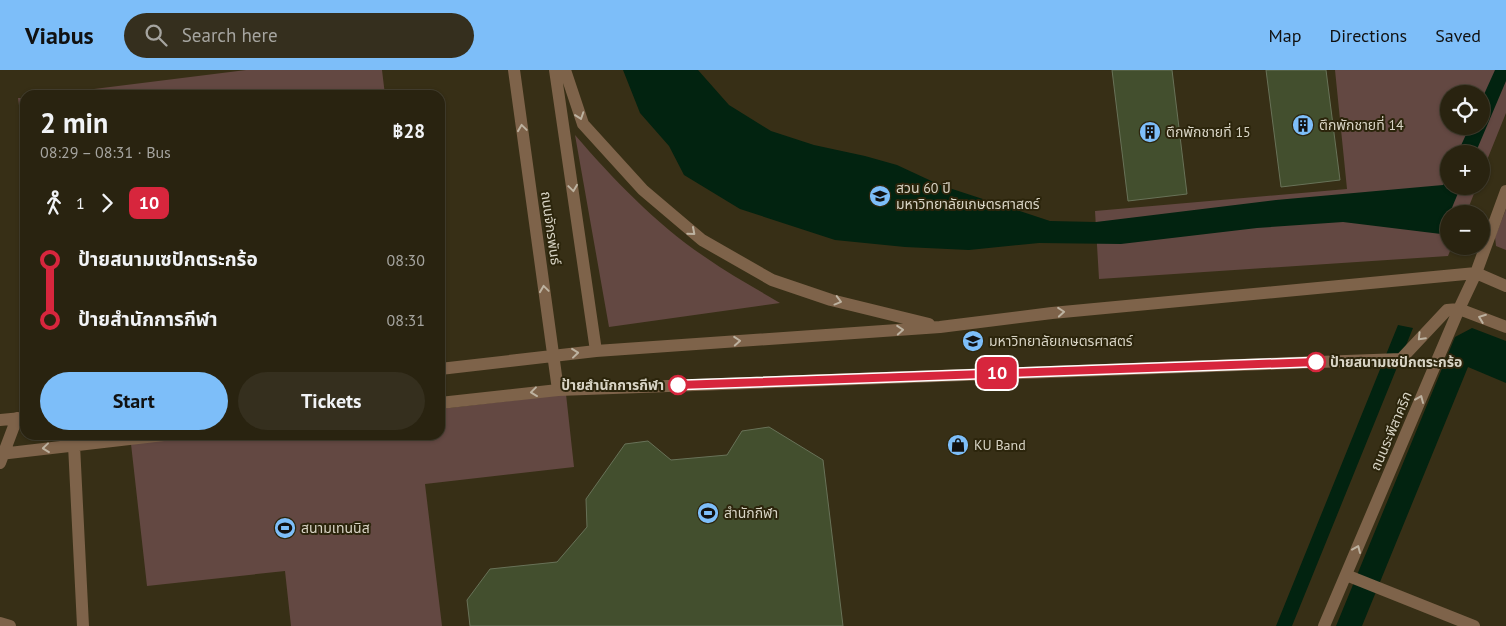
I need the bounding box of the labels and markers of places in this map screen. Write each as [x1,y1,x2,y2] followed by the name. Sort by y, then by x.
[1291,113,1315,137] building icon: ตึกพักชายที่ 14
[1319,115,1404,134] place label: ตึกพักชายที่ 14
[1138,120,1162,144] building icon: ตึกพักชายที่ 15
[1166,122,1251,141] place label: ตึกพักชายที่ 15
[896,179,1040,213] place label: สวน 60 ปี มหาวิทยาลัยเกษตรศาสตร์
[868,184,892,208] school or university icon: สวน 60 ปี มหาวิทยาลัยเกษตรศาสตร์
[961,329,985,353] school or university icon: มหาวิทยาลัยเกษตรศาสตร์
[989,332,1133,350] place label: มหาวิทยาลัยเกษตรศาสตร์
[1306,352,1326,372] marker: ป้ายสนามเซปักตระกร้อ
[1330,353,1462,371] place label: ป้ายสนามเซปักตระกร้อ
[668,375,688,395] marker: ป้ายสำนักการกีฬา
[561,376,664,394] place label: ป้ายสำนักการกีฬา
[946,433,970,457] shop icon: KU Band
[974,436,1026,454] place label: KU Band
[696,501,720,525] sports icon: สำนักกีฬา
[724,504,778,522] place label: สำนักกีฬา
[273,516,297,540] sports icon: สนามเทนนิส
[301,519,370,537] place label: สนามเทนนิส

